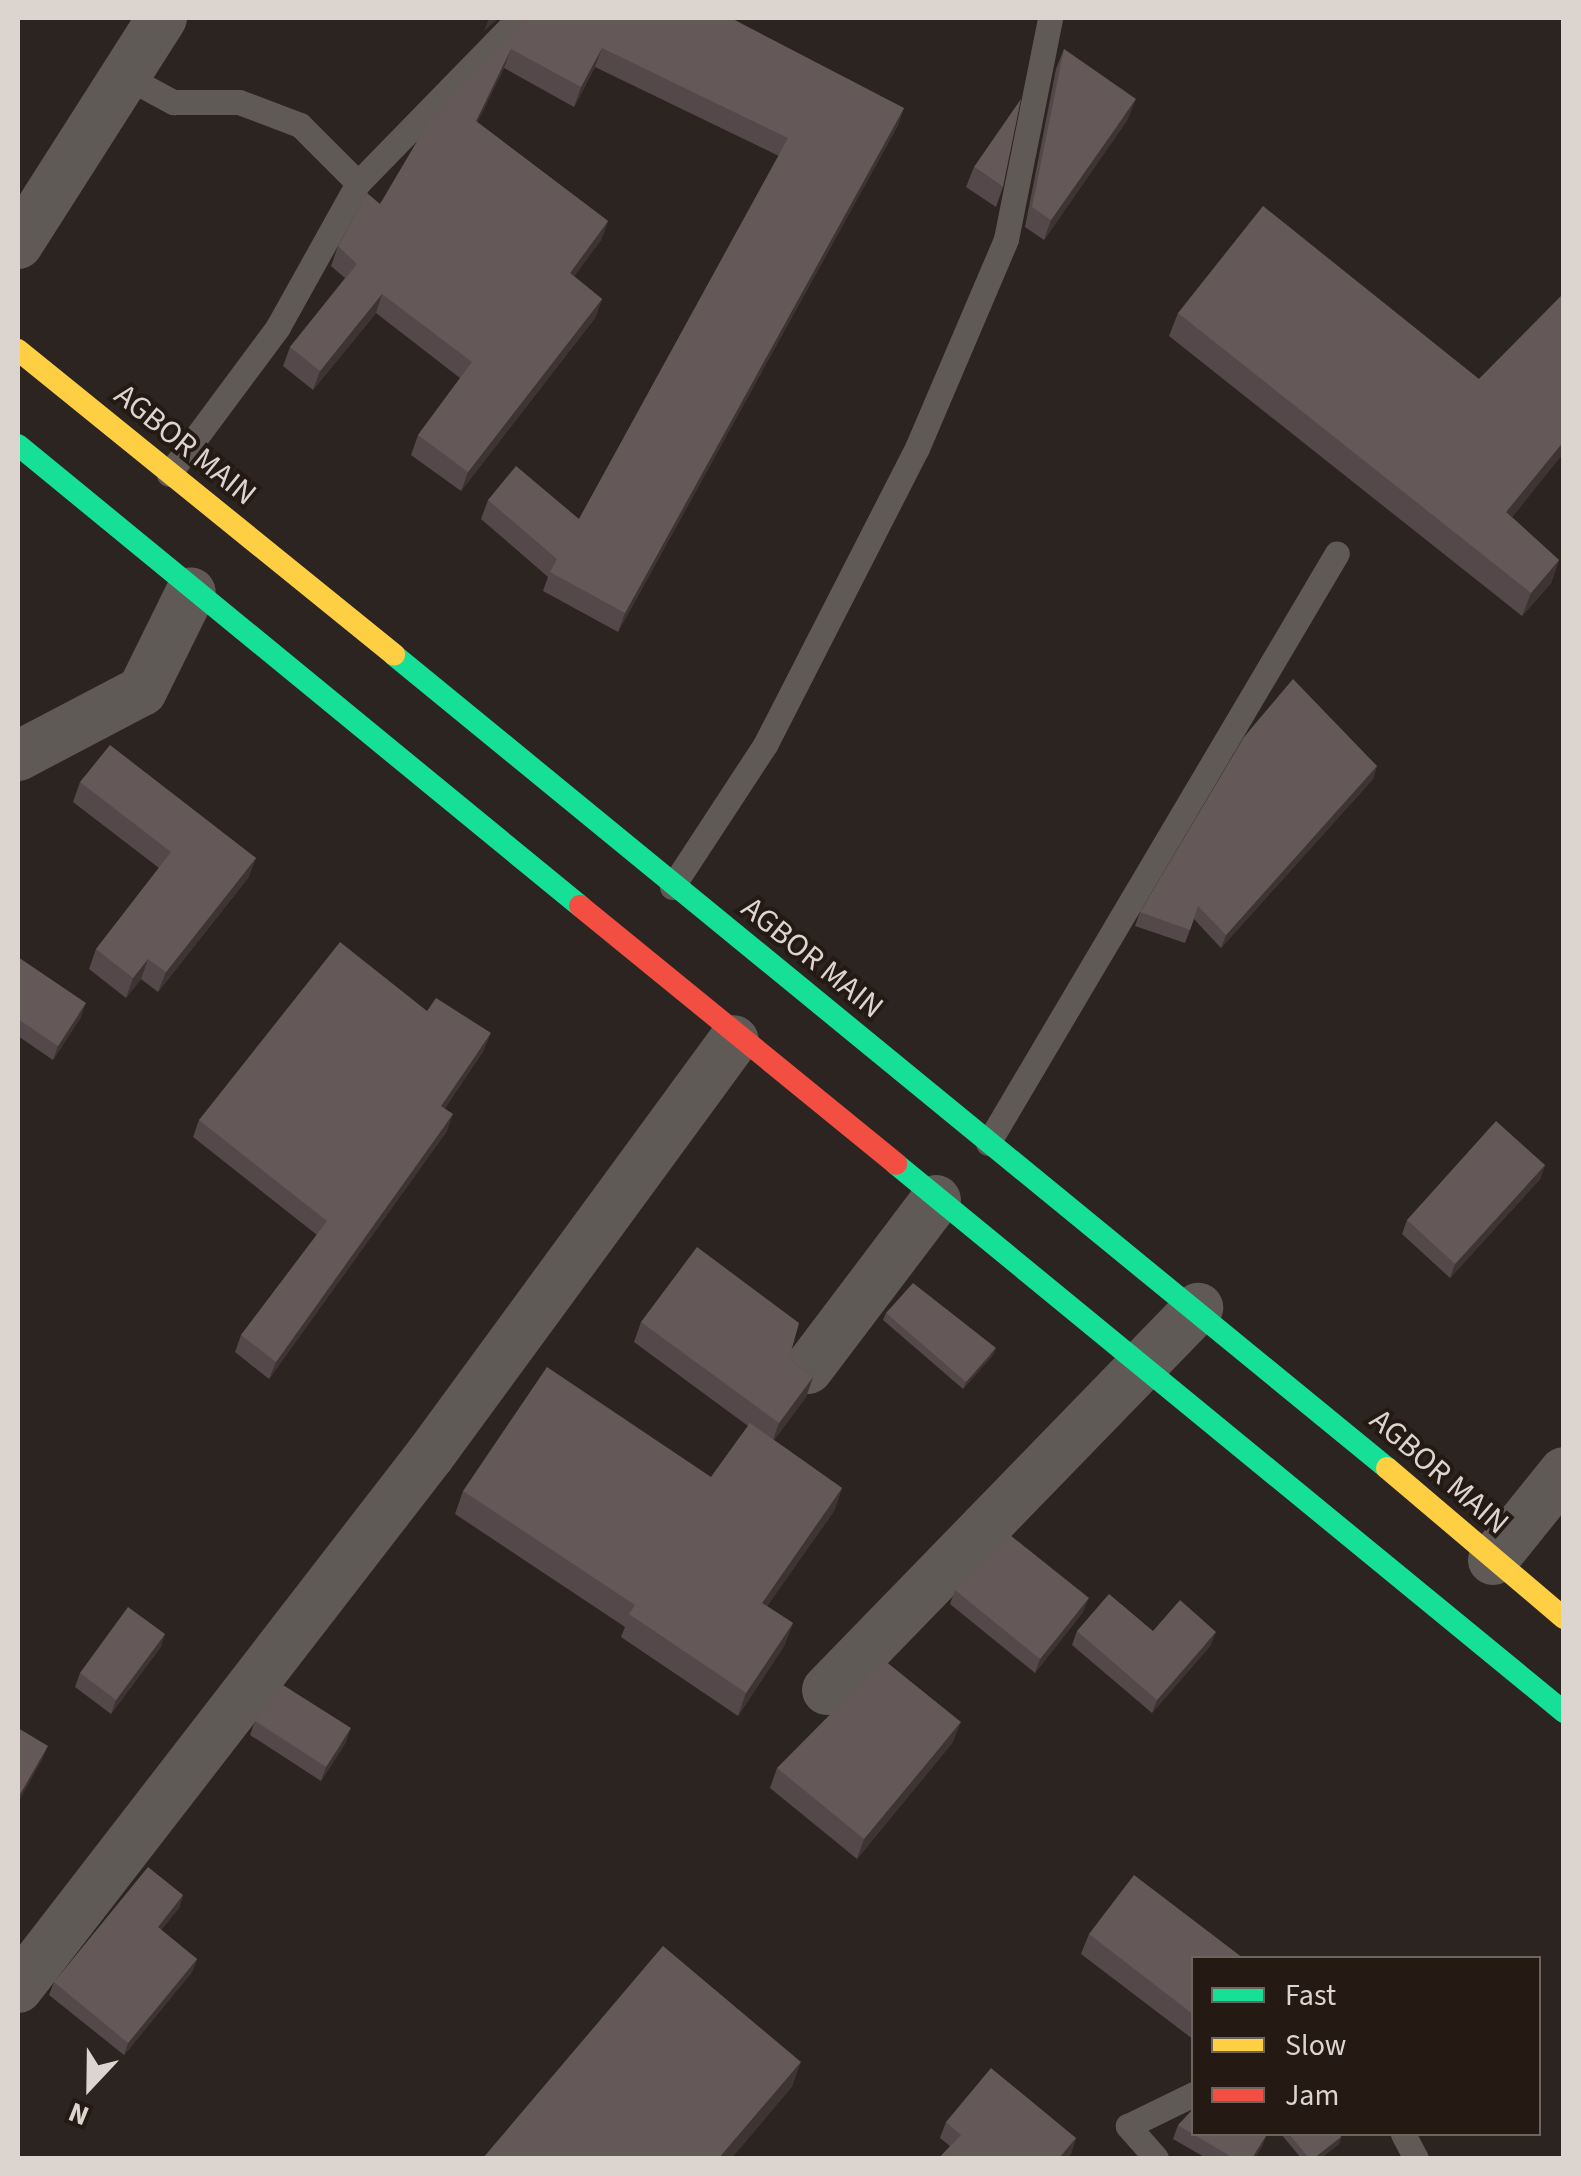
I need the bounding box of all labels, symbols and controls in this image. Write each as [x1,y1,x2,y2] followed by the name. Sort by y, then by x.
[106,376,264,514] street label: AGBOR MAIN
[733,889,891,1027] street label: AGBOR MAIN
[1362,1401,1516,1543] street label: AGBOR MAIN
[1191,1956,1541,2136] legend
[1285,1974,1336,2017] text: Fast
[1285,2024,1346,2067] text: Slow
[40,2036,140,2136] north arrow
[1285,2074,1339,2117] text: Jam
[63,2092,95,2136] text: N

